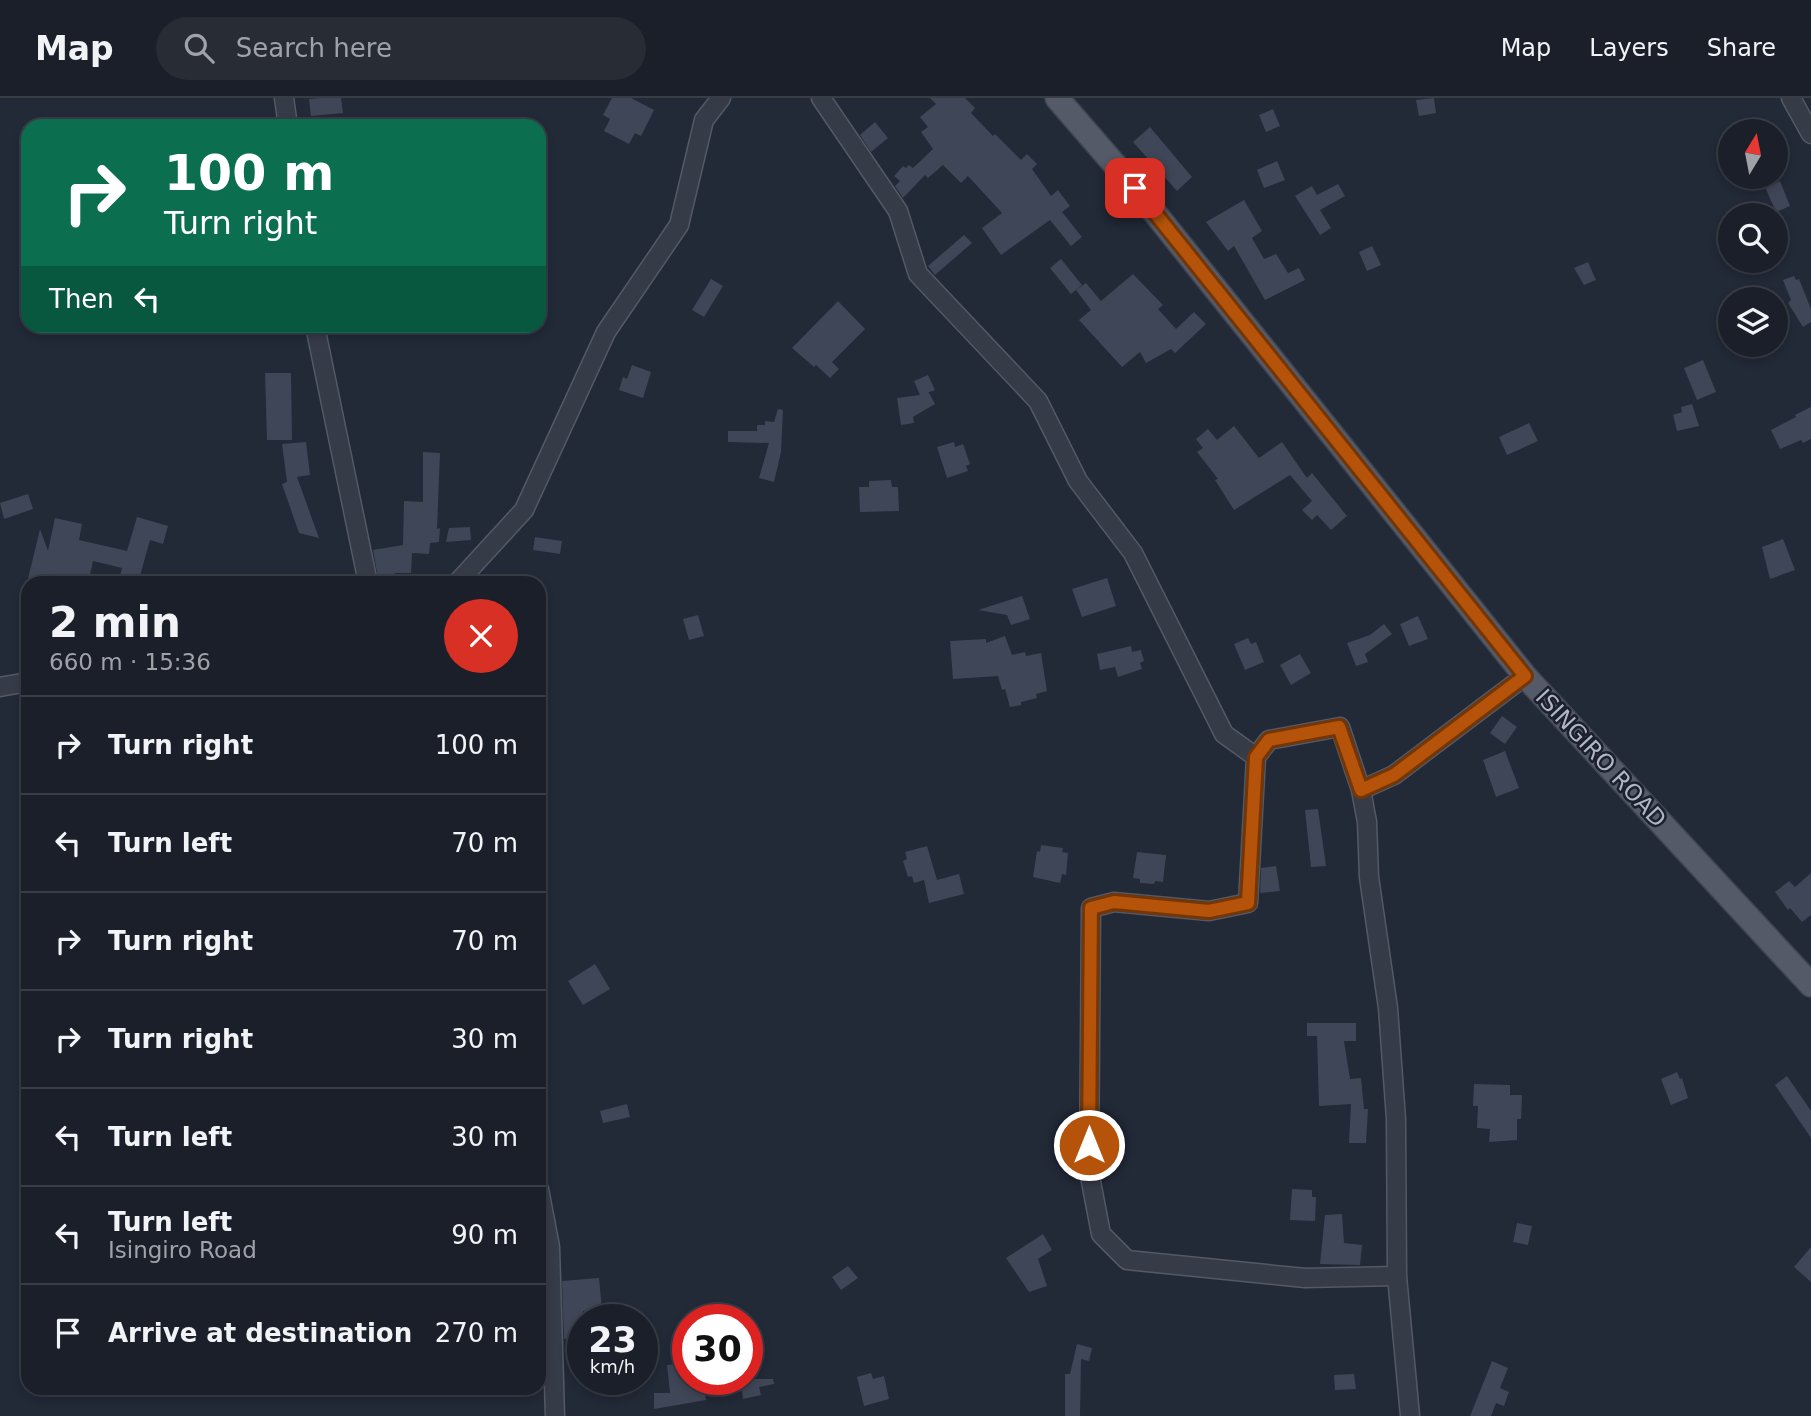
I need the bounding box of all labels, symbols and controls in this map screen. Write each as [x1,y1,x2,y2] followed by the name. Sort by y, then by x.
[156,17,646,80] search box
[35,29,114,68] text: Map
[180,29,218,67] icon: search
[236,33,392,63] text: Search here
[1501,34,1551,62] text: Map
[1589,34,1669,62] text: Layers
[1707,34,1776,62] text: Share
[1718,119,1788,189] north arrow
[1718,119,1788,357] map controls
[164,145,334,202] text: 100 m
[49,147,140,238] icon: right
[1105,158,1165,218] pin
[1116,169,1154,207] icon: arrive
[1718,203,1788,273] button: search
[164,204,317,242] text: Turn right
[128,280,166,318] icon: left
[49,284,114,314] text: Then
[1718,287,1788,357] button: layers
[49,598,181,647] text: 2 min
[444,599,518,673] button: close
[49,649,211,675] text: 660 m · 15:36
[1531,684,1671,832] street label: ISINGIRO ROAD
[49,726,87,764] icon: right
[108,730,253,760] text: Turn right
[435,730,518,760] text: 100 m
[49,824,87,862] icon: left
[108,828,232,858] text: Turn left
[451,828,518,858] text: 70 m
[49,922,87,960] icon: right
[108,926,253,956] text: Turn right
[451,926,518,956] text: 70 m
[49,1020,87,1058] icon: right
[108,1024,253,1054] text: Turn right
[451,1024,518,1054] text: 30 m
[1052,1108,1126,1182] position arrow
[49,1118,87,1156] icon: left
[108,1122,232,1152] text: Turn left
[451,1122,518,1152] text: 30 m
[108,1207,232,1237] text: Turn left
[49,1216,87,1254] icon: left
[451,1220,518,1250] text: 90 m
[108,1237,257,1263] text: Isingiro Road
[672,1304,763,1395] speed limit sign: 30
[49,1314,87,1352] icon: arrive
[108,1318,412,1348] text: Arrive at destination
[435,1318,518,1348] text: 270 m
[588,1320,637,1360] text: 23
[590,1356,635,1377] text: km/h

